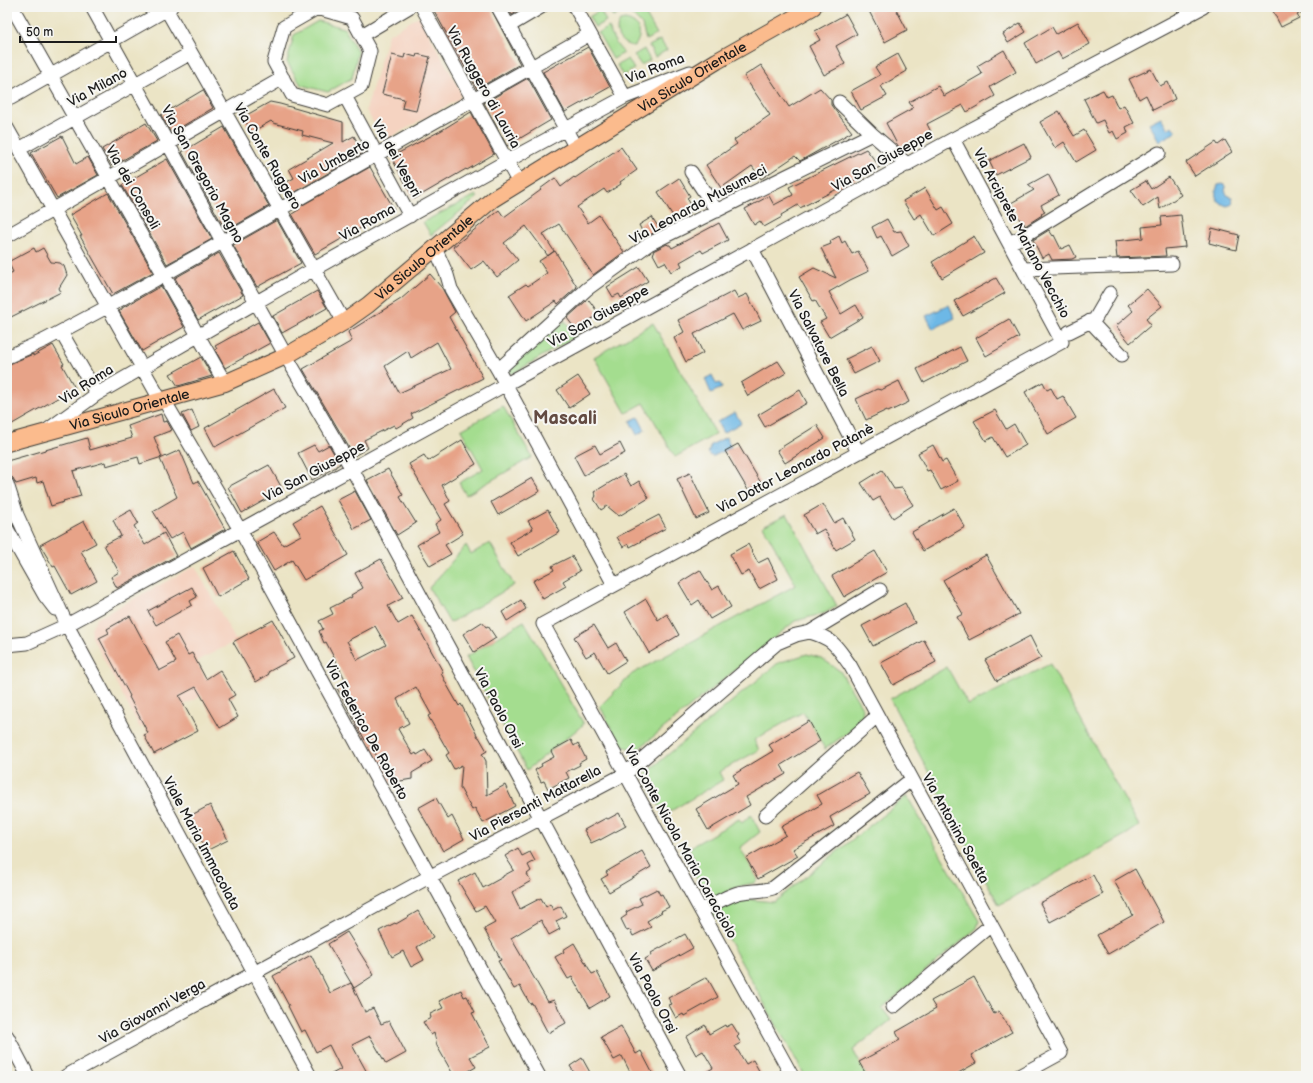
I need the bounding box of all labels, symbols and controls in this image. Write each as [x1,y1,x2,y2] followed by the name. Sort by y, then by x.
[20,18,116,44] scale bar
[443,23,524,151] street label: Via Ruggero di Lauria
[26,25,53,40] text: 50 m
[635,38,750,117] street label: Via Siculo Orientale
[624,50,687,87] street label: Via Roma
[64,64,130,111] street label: Via Milano
[230,100,305,213] street label: Via Conte Ruggero
[158,102,248,246] street label: Via San Gregorio Magno
[368,117,425,200] street label: Via dei Vespri
[829,126,936,195] street label: Via San Giuseppe
[296,135,373,188] street label: Via Umberto
[102,142,163,232] street label: Via dei Consoli
[969,145,1074,321] street label: Via Arciprete Mariano Vecchio
[627,161,770,248] street label: Via Leonardo Musumeci
[336,200,398,245] street label: Via Roma
[372,211,477,304] street label: Via Siculo Orientale
[545,282,652,351] street label: Via San Giuseppe
[784,287,853,400] street label: Via Salvatore Bella
[56,361,117,408] street label: Via Roma
[68,385,191,434] street label: Via Siculo Orientale
[533,408,597,429] district label: Mascali
[714,420,877,517] street label: Via Dottor Leonardo Patanè
[260,437,368,505] street label: Via San Giuseppe
[321,657,412,803] street label: Via Federico De Roberto
[470,665,527,751] street label: Via Paolo Orsi
[621,743,741,941] street label: Via Conte Nicola Maria Caracciolo
[467,762,604,845] street label: Via Piersanti Mattarella
[918,770,993,886] street label: Via Antonino Saetta
[159,774,244,913] street label: Viale Maria Immacolata
[624,950,681,1036] street label: Via Paolo Orsi
[96,975,208,1048] street label: Via Giovanni Verga

